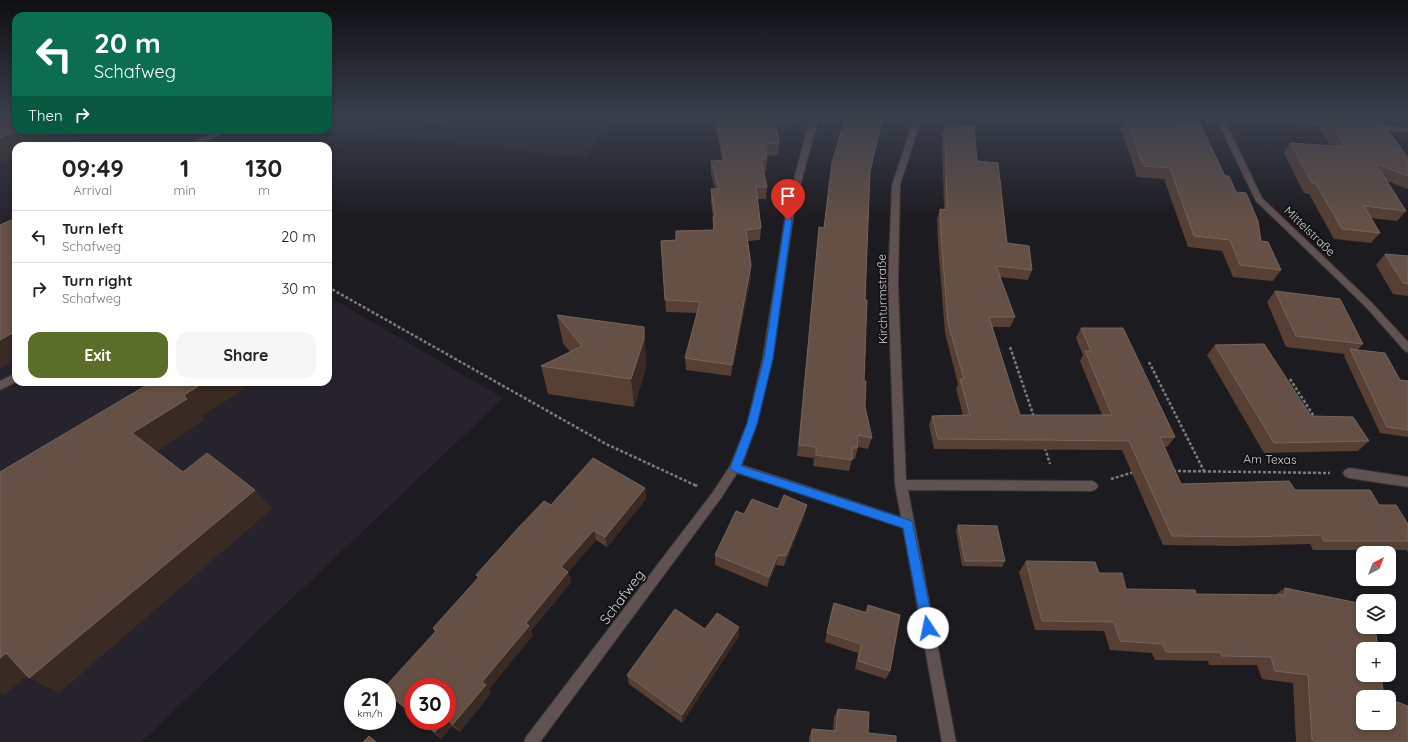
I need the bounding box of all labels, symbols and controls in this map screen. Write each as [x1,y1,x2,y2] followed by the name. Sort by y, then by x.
[94,25,161,60] text: 20 m
[28,28,80,80] icon: left
[94,60,176,83] text: Schafweg
[71,104,93,126] icon: right
[28,106,63,125] text: Then
[62,153,124,183] text: 09:49
[180,153,189,183] text: 1
[245,153,282,183] text: 130
[771,179,805,220] pin
[73,182,112,198] text: Arrival
[174,182,196,198] text: min
[258,182,270,198] text: m
[777,185,799,207] icon: arrive
[1281,203,1339,259] street label: Mittelstraße
[62,219,124,238] text: Turn left
[28,226,50,248] icon: left
[281,227,316,246] text: 20 m
[62,238,121,254] text: Schafweg
[874,254,890,344] street label: Kirchturmstraße
[62,271,133,290] text: Turn right
[28,278,50,300] icon: right
[281,279,316,298] text: 30 m
[62,290,121,306] text: Schafweg
[28,332,168,378] button: Exit
[176,332,316,378] button: Share
[1243,451,1297,467] street label: Am Texas
[1356,546,1396,586] north arrow
[1356,546,1396,730] map controls
[596,566,648,628] street label: Schafweg
[1356,594,1396,634] button: layers
[907,607,949,649] position arrow
[1356,642,1396,682] button: +
[404,678,456,730] speed limit sign: 30
[360,686,380,711] text: 21
[1356,690,1396,730] button: −
[357,707,383,720] text: km/h

